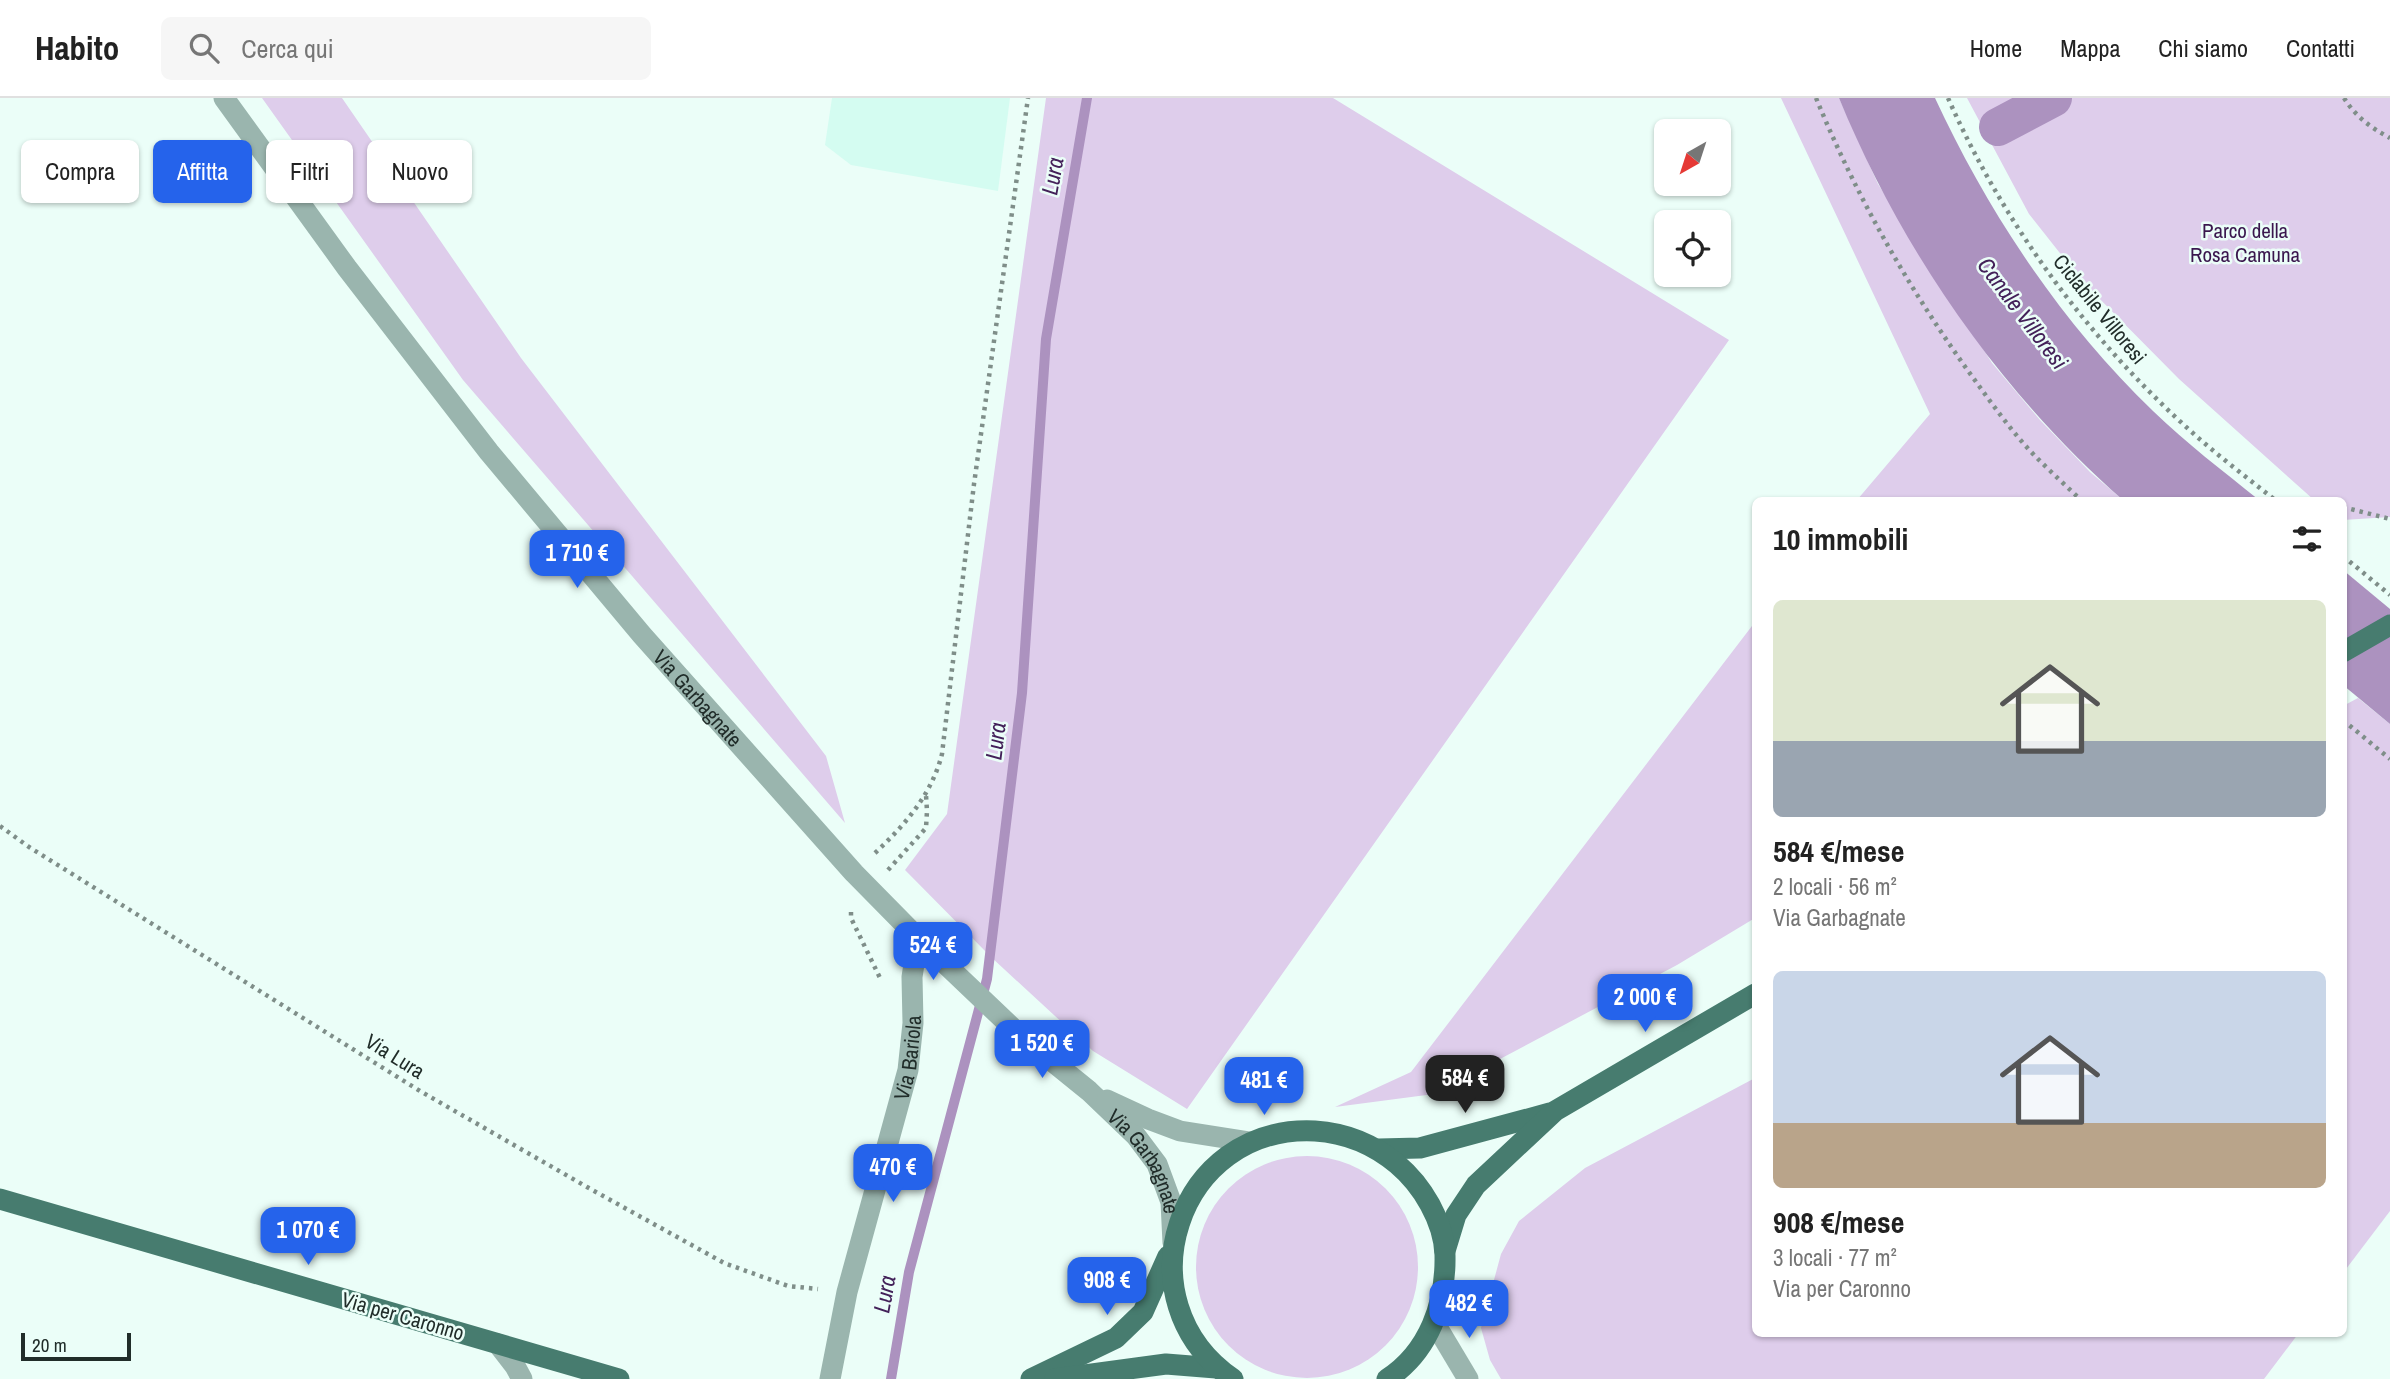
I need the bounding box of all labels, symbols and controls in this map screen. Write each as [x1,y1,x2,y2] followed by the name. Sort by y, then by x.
[161,17,651,80] search box
[35,26,119,70] text: Habito
[185,29,223,67] icon: search
[241,31,334,66] text: Cerca qui
[1970,32,2022,64] text: Home
[2060,32,2120,64] text: Mappa
[2158,32,2248,64] text: Chi siamo
[2286,32,2355,64] text: Contatti
[1654,119,1731,196] north arrow
[1654,119,1731,287] map controls
[21,140,139,203] chip: Compra
[153,140,252,203] chip: Affitta
[266,140,353,203] chip: Filtri
[367,140,472,203] chip: Nuovo
[1033,155,1071,197] water label: Lura
[1654,210,1731,287] button: locate
[2190,216,2300,269] park label: Parco della Rosa Camuna
[2047,248,2153,370] street label: Ciclabile Villoresi
[1971,251,2076,376] water label: Canale Villoresi
[1773,519,1908,559] text: 10 immobili
[2288,520,2326,558] icon: filters
[512,531,642,590] pin: 1 710 €
[546,537,608,568] text: 1 710 €
[647,643,749,753] street label: Via Garbagnate
[1987,646,2113,772] icon: home
[977,720,1013,762] water label: Lura
[1773,831,1904,871] text: 584 €/mese
[1773,871,1897,902] text: 2 locali · 56 m²
[1773,902,1906,933] text: Via Garbagnate
[884,922,982,982] pin: 524 €
[909,929,957,960] text: 524 €
[1580,974,1710,1034] pin: 2 000 €
[1614,981,1676,1012] text: 2 000 €
[886,1015,928,1103] street label: Via Bariola
[1987,1017,2113,1143] icon: home
[977,1020,1107,1080] pin: 1 520 €
[360,1027,431,1086] street label: Via Lura
[1011,1027,1073,1058] text: 1 520 €
[1416,1056,1514,1115] pin: 584 €
[1215,1058,1313,1117] pin: 481 €
[1441,1062,1489,1093] text: 584 €
[1240,1064,1288,1095] text: 481 €
[1101,1102,1186,1214] street label: Via Garbagnate
[844,1144,942,1204] pin: 470 €
[869,1151,917,1182] text: 470 €
[1773,1202,1904,1242] text: 908 €/mese
[243,1208,373,1267] pin: 1 070 €
[277,1214,339,1245] text: 1 070 €
[1773,1242,1897,1273] text: 3 locali · 77 m²
[1058,1258,1156,1317] pin: 908 €
[1083,1264,1131,1295] text: 908 €
[865,1273,903,1315] water label: Lura
[1773,1273,1911,1304] text: Via per Caronno
[1420,1280,1518,1340] pin: 482 €
[338,1285,468,1347] street label: Via per Caronno
[1445,1287,1493,1318] text: 482 €
[21,1330,131,1362] scale bar
[32,1332,67,1358] text: 20 m

